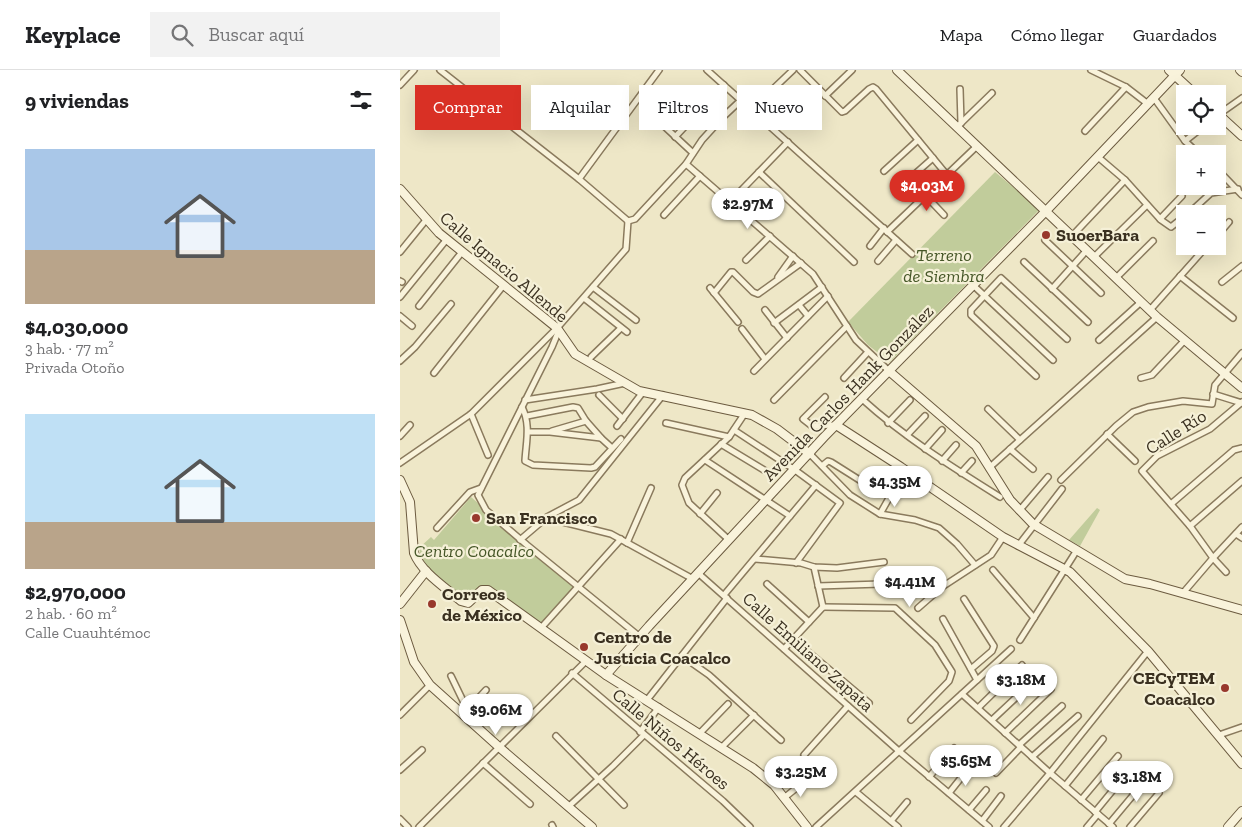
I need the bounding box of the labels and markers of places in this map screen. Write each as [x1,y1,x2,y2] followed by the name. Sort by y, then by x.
[886,170,968,212] pin: $4.03M
[707,188,789,230] pin: $2.97M
[1056,224,1139,246] place label: SuoerBara
[1040,229,1052,241] marker: SuoerBara
[854,466,936,508] pin: $4.35M
[486,507,598,529] place label: San Francisco
[470,512,482,524] marker: San Francisco
[869,566,951,608] pin: $4.41M
[442,583,522,626] place label: Correos de México
[426,598,438,610] marker: Correos de México
[594,626,731,669] place label: Centro de Justicia Coacalco
[578,641,590,653] marker: Centro de Justicia Coacalco
[980,664,1062,706] pin: $3.18M
[1133,667,1216,710] place label: CECyTEM Coacalco
[1219,682,1231,694] marker: CECyTEM Coacalco
[455,694,537,736] pin: $9.06M
[925,744,1007,787] pin: $5.65M
[760,756,842,798] pin: $3.25M
[1096,760,1178,803] pin: $3.18M

